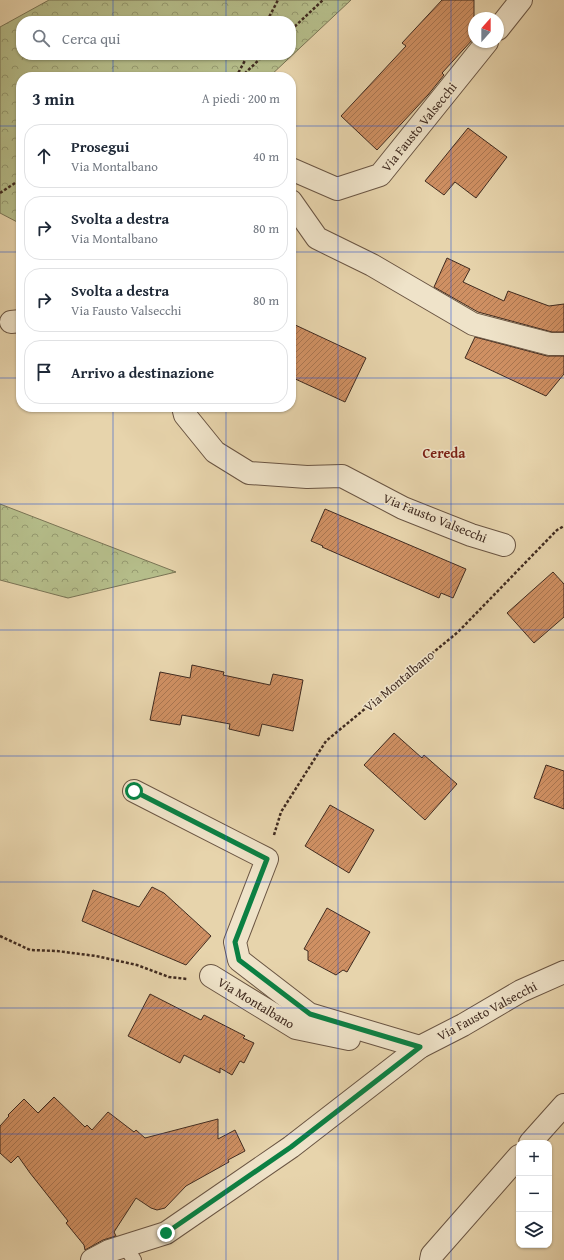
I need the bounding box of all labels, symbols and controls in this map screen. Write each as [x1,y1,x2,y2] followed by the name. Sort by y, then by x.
[468,12,504,48] north arrow
[16,16,296,60] search box
[30,27,52,49] icon: search
[62,28,120,49] text: Cerca qui
[377,78,461,176] street label: Via Fausto Valsecchi
[32,86,74,111] text: 3 min
[202,89,280,108] text: A piedi · 200 m
[71,136,129,157] text: Prosegui
[33,145,55,167] icon: ahead
[253,147,279,166] text: 40 m
[71,157,158,176] text: Via Montalbano
[71,208,169,229] text: Svolta a destra
[33,217,55,239] icon: right
[253,219,279,238] text: 80 m
[71,229,158,248] text: Via Montalbano
[71,280,169,301] text: Svolta a destra
[33,289,55,311] icon: right
[253,291,279,310] text: 80 m
[71,301,182,320] text: Via Fausto Valsecchi
[33,361,55,383] icon: arrive
[71,362,214,383] text: Arrivo a destinazione
[422,443,466,463] district label: Cereda
[380,488,490,548] street label: Via Fausto Valsecchi
[360,646,439,716] street label: Via Montalbano
[125,782,143,800] route start
[214,972,298,1034] street label: Via Montalbano
[434,977,541,1045] street label: Via Fausto Valsecchi
[516,1140,552,1248] map controls
[516,1140,552,1176] button: +
[516,1176,552,1212] button: −
[516,1212,552,1248] button: layers
[157,1224,175,1242] route end

